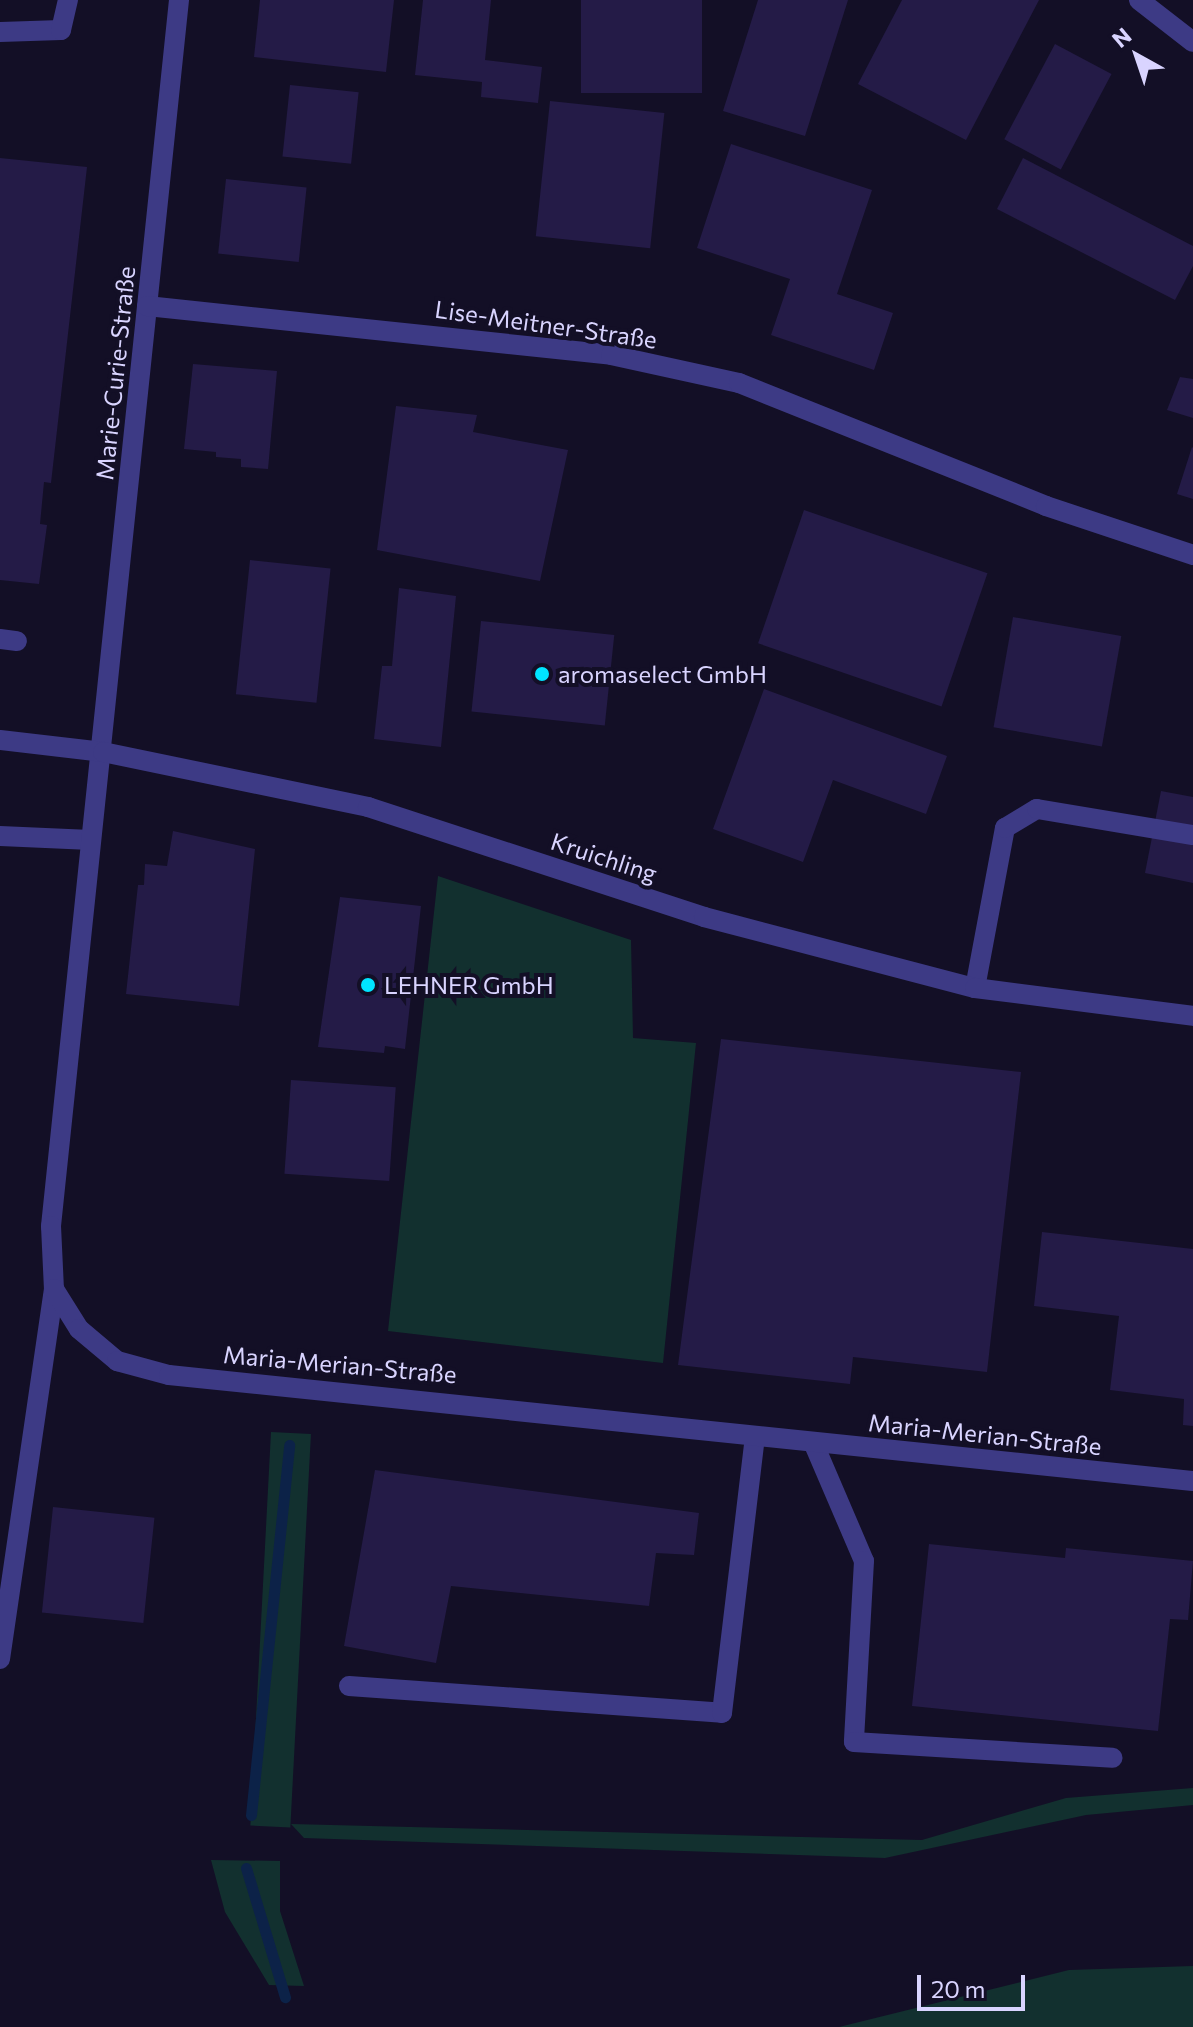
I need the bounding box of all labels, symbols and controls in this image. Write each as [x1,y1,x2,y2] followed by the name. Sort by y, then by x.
[1097,16,1177,96] north arrow
[1106,22,1136,53] text: N
[89,265,141,481] street label: Marie-Curie-Straße
[433,294,659,354] street label: Lise-Meitner-Straße
[558,660,767,688] place label: aromaselect GmbH
[533,665,551,683] marker: aromaselect GmbH
[547,826,661,888] street label: Kruichling
[384,971,554,999] place label: LEHNER GmbH
[359,976,377,994] marker: LEHNER GmbH
[222,1339,458,1389] street label: Maria-Merian-Straße
[867,1407,1103,1461] street label: Maria-Merian-Straße
[921,1959,1029,2009] scale bar
[931,1974,985,2003] text: 20 m

